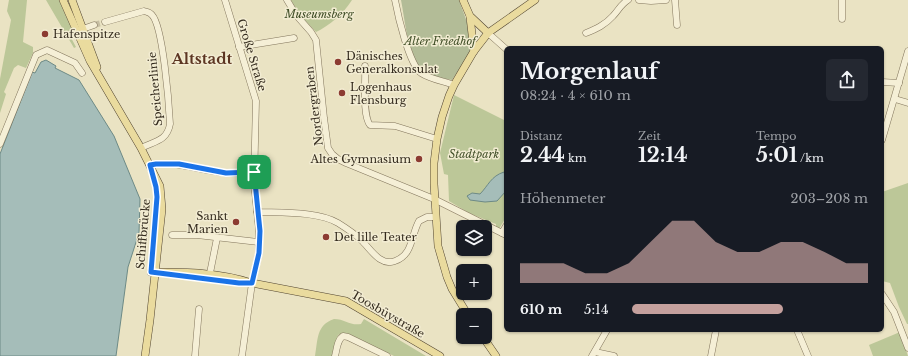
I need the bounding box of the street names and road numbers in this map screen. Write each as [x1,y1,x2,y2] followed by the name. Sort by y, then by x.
[234,17,270,93] street label: Große Straße
[145,51,165,127] street label: Speicherlinie
[302,65,326,147] street label: Nordergraben
[133,198,153,270] street label: Schiffbrücke
[349,287,427,341] street label: Toosbüystraße

